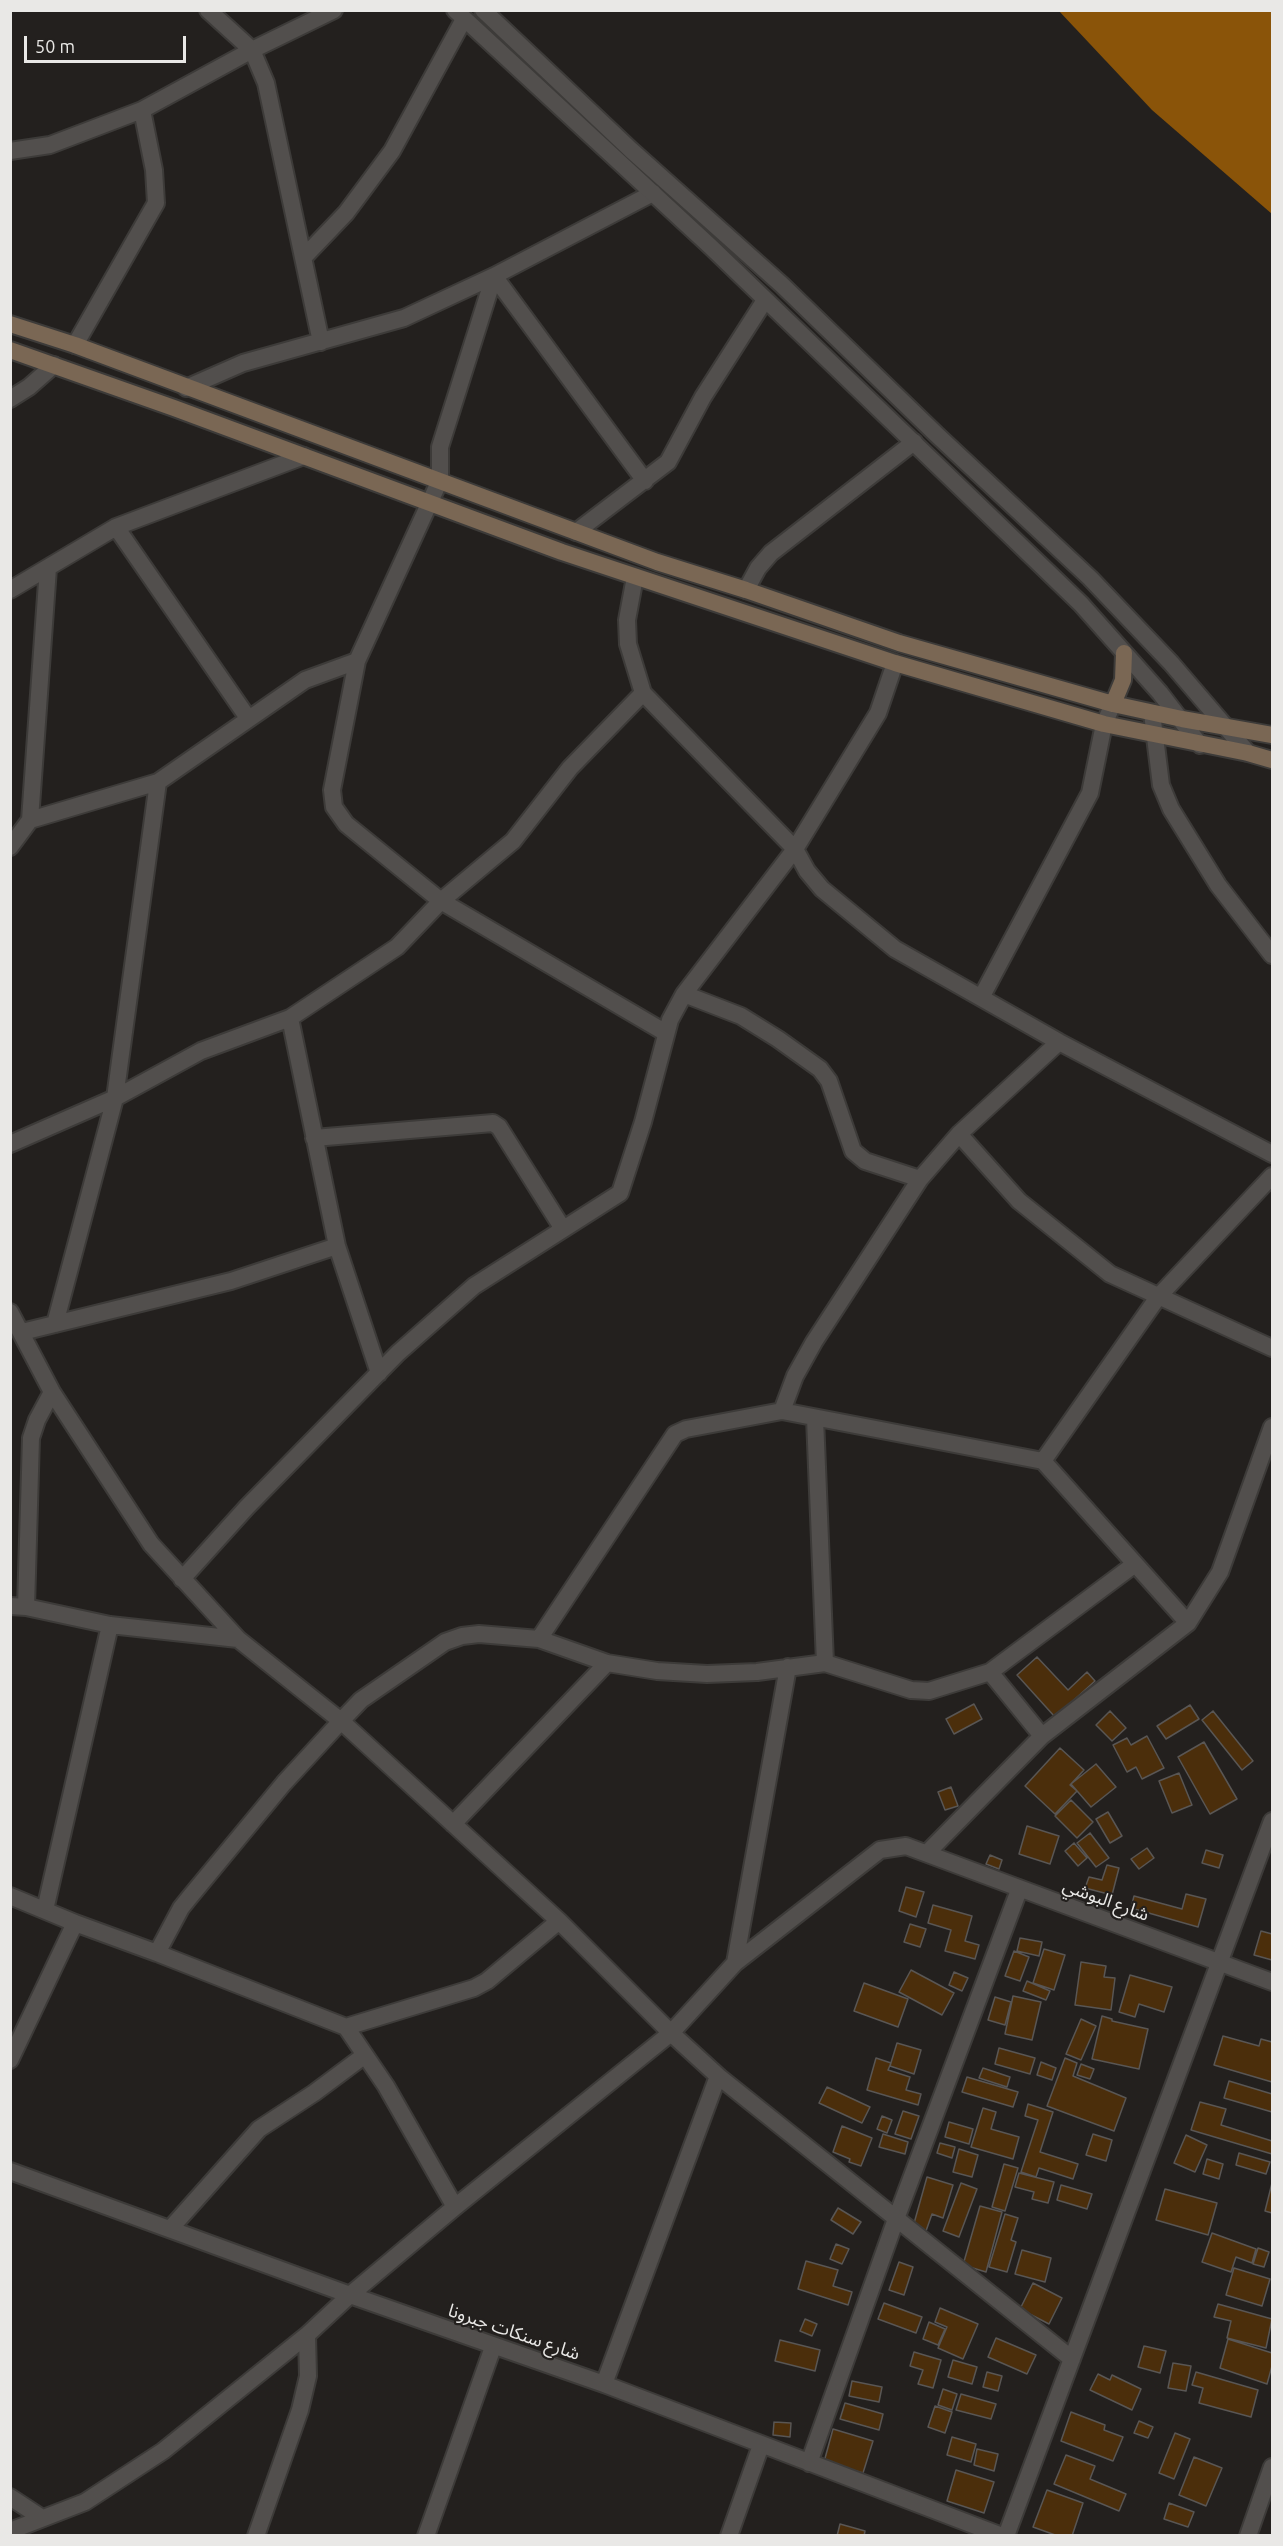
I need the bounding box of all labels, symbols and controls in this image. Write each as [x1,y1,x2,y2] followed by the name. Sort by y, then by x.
[27,24,189,62] scale bar
[35,36,75,56] text: 50 m
[1060,1874,1152,1926] street label: شارع البوشي
[445,2299,583,2365] street label: شارع سنكات جبرونا

